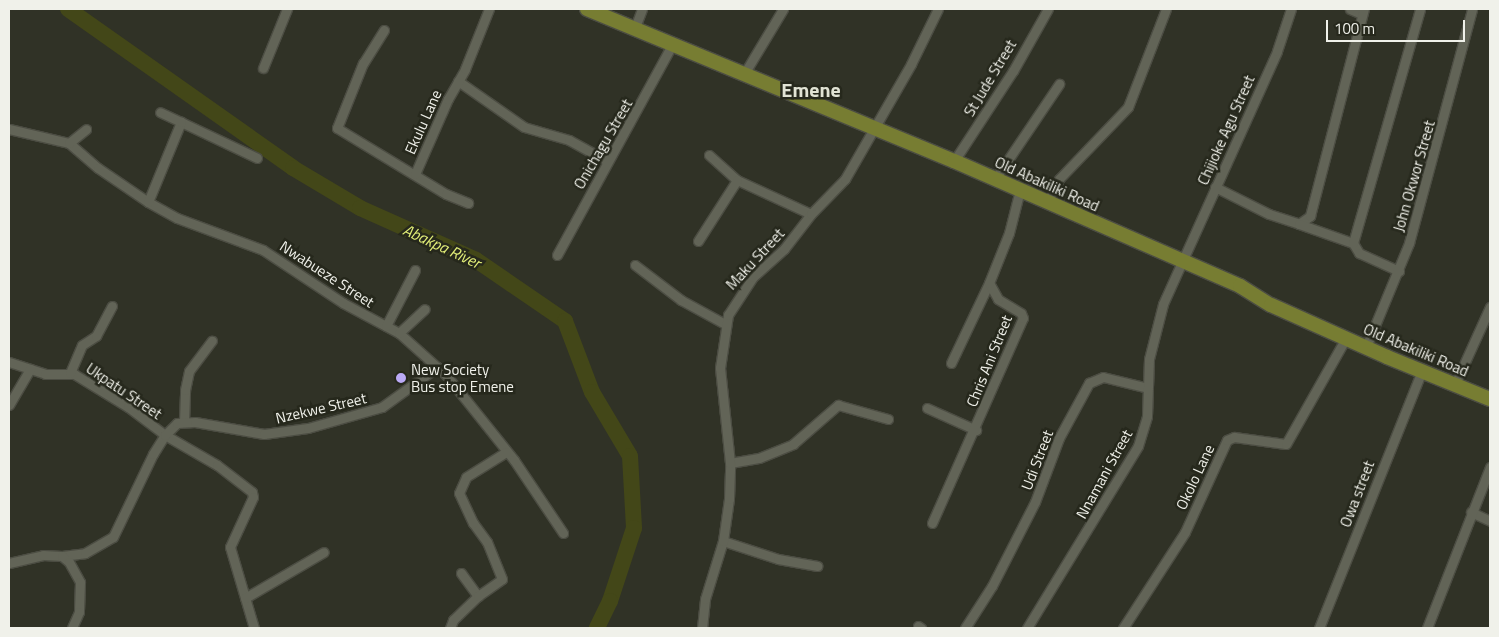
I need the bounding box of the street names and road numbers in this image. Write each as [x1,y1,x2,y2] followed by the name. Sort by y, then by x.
[960,36,1020,120] street label: St Jude Street
[1194,72,1258,188] street label: Chijioke Agu Street
[401,87,445,157] street label: Ekulu Lane
[570,96,636,192] street label: Onichagu Street
[1389,118,1439,234] street label: John Okwor Street
[992,153,1102,215] street label: Old Abakiliki Road
[722,225,788,293] street label: Maku Street
[276,237,378,311] street label: Nwabueze Street
[962,313,1016,409] street label: Chris Ani Street
[1361,320,1471,380] street label: Old Abakiliki Road
[83,359,165,423] street label: Ukpatu Street
[274,389,368,427] street label: Nzekwe Street
[1072,426,1136,522] street label: Nnamani Street
[1017,427,1057,493] street label: Udi Street
[1172,442,1218,512] street label: Okolo Lane
[1336,458,1378,530] street label: Owa street

